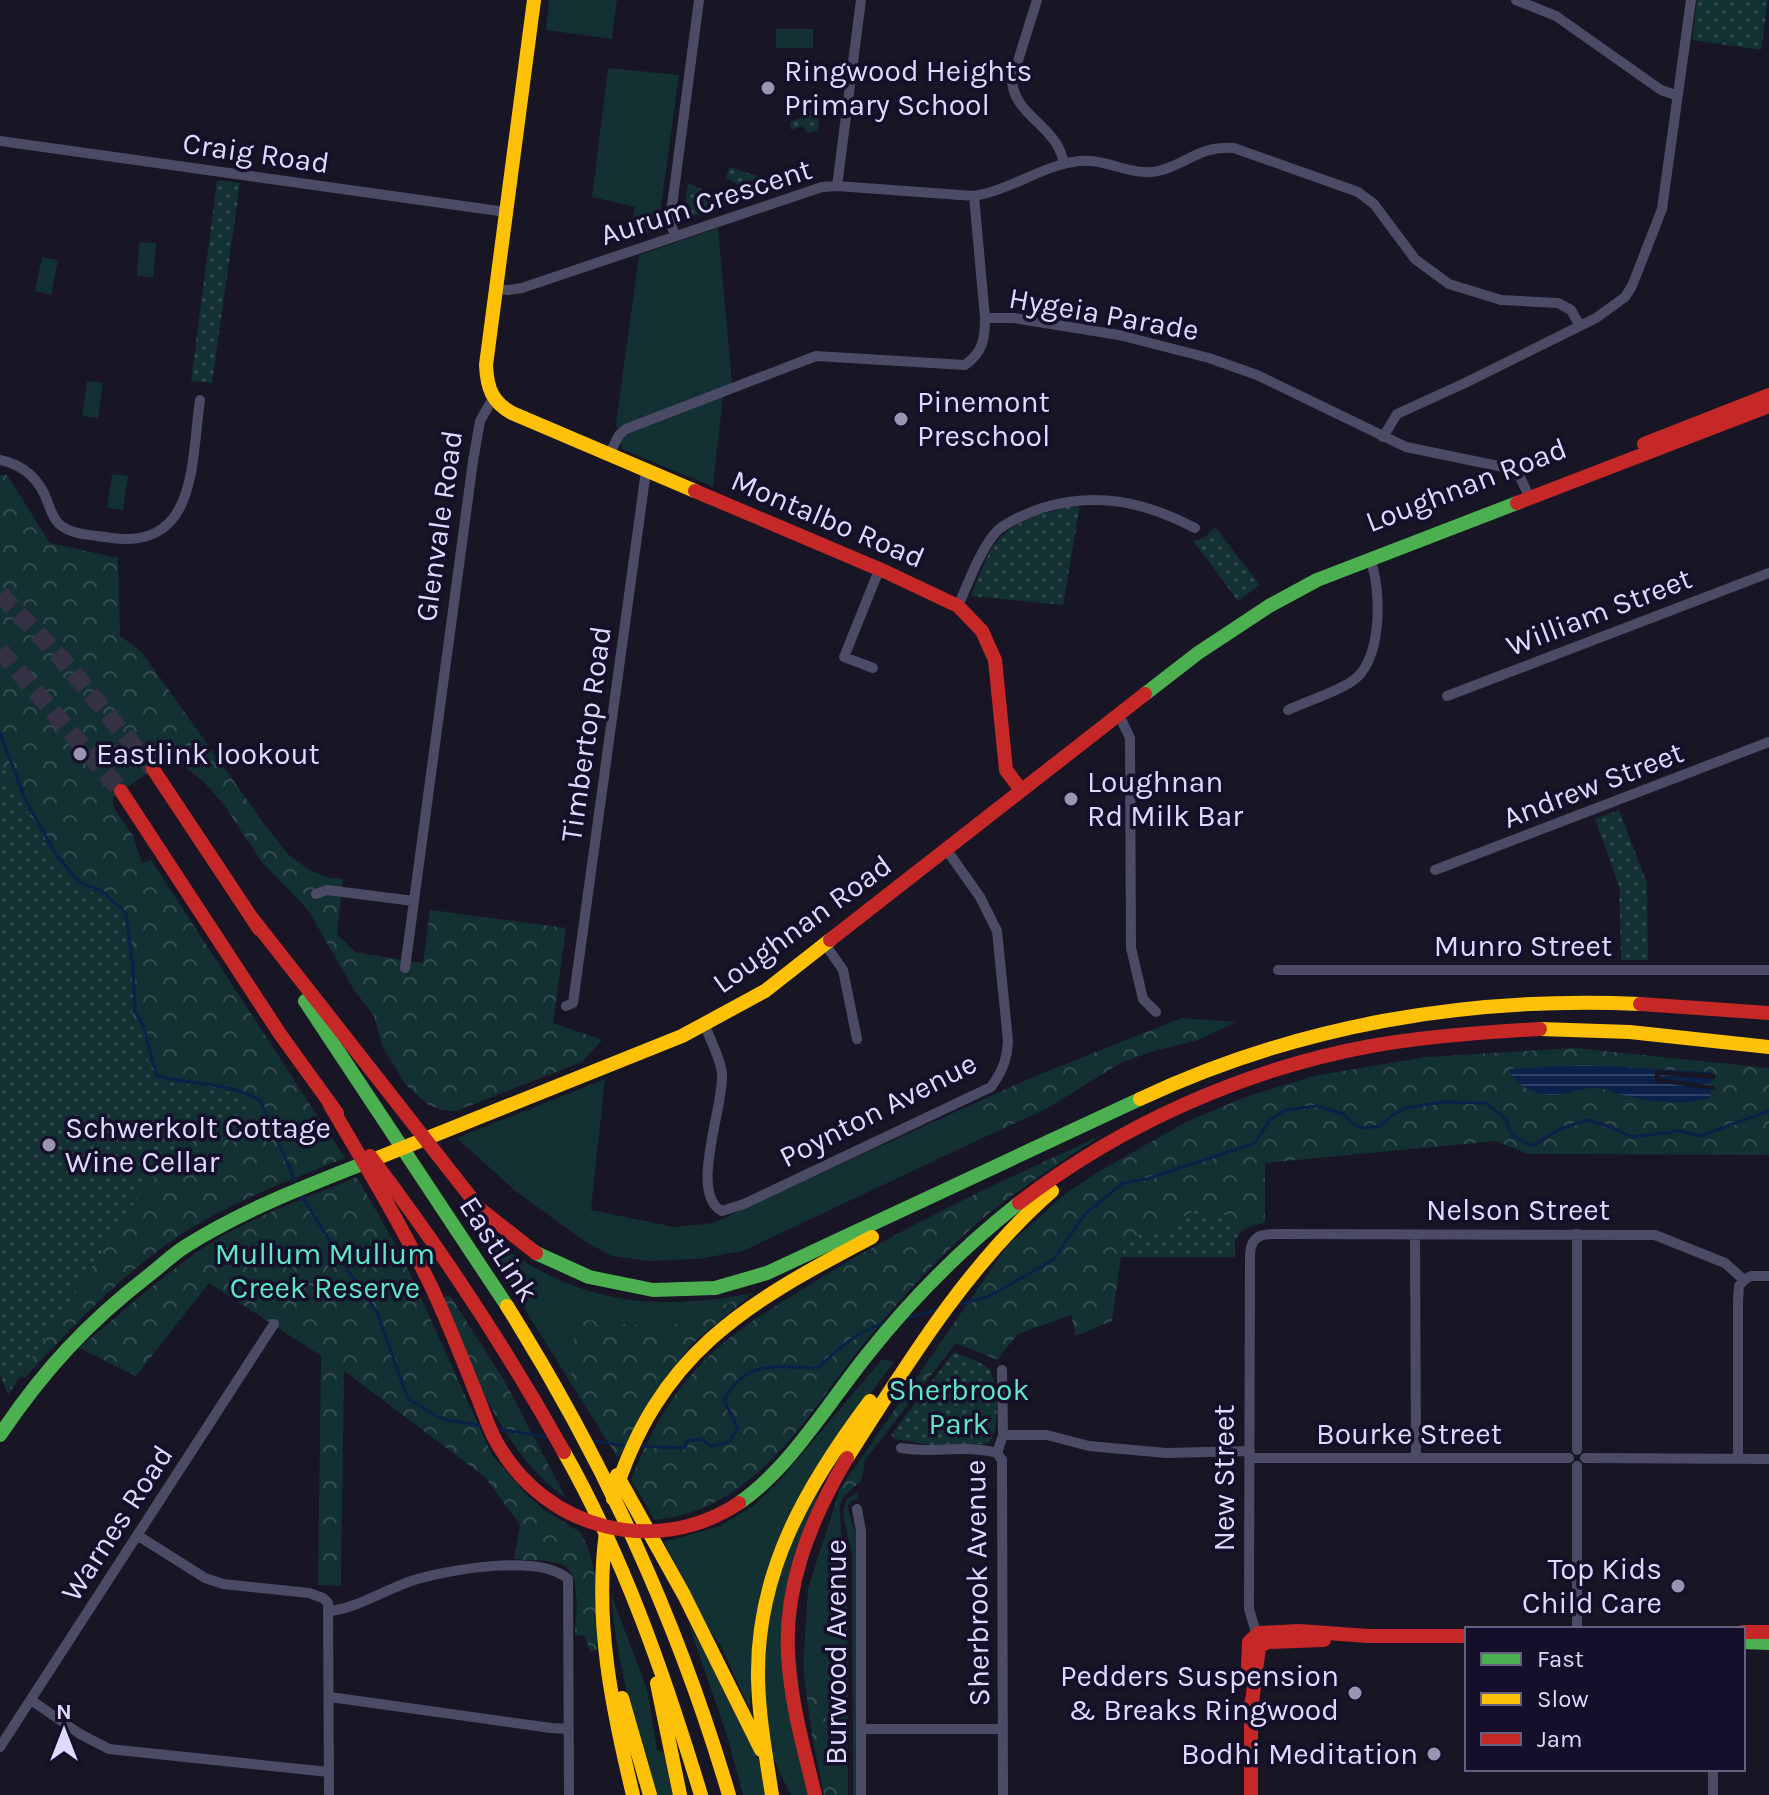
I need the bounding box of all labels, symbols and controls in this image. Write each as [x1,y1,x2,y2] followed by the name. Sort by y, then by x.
[784,53,1032,123] place label: Ringwood Heights Primary School
[759,79,777,97] marker: Ringwood Heights Primary School
[180,125,332,181] street label: Craig Road
[596,151,816,253] street label: Aurum Crescent
[1006,280,1202,348] street label: Hygeia Parade
[917,384,1050,454] place label: Pinemont Preschool
[892,410,910,428] marker: Pinemont Preschool
[408,428,470,624] street label: Glenvale Road
[1360,430,1572,540] street label: Loughnan Road
[726,462,930,576] street label: Montalbo Road
[1501,560,1697,664] street label: William Street
[553,624,619,844] street label: Timbertop Road
[1498,734,1688,836] street label: Andrew Street
[96,736,320,772] place label: Eastlink lookout
[71,745,89,763] marker: Eastlink lookout
[1087,764,1243,834] place label: Loughnan Rd Milk Bar
[1062,790,1080,808] marker: Loughnan Rd Milk Bar
[705,847,899,1001] street label: Loughnan Road
[1434,928,1612,964] street label: Munro Street
[773,1045,983,1175] street label: Poynton Avenue
[65,1110,331,1180] place label: Schwerkolt Cottage Wine Cellar
[40,1136,58,1154] marker: Schwerkolt Cottage Wine Cellar
[452,1190,546,1308] street label: EastLink
[1426,1192,1610,1228] street label: Nelson Street
[215,1236,435,1306] park label: Mullum Mullum Creek Reserve
[889,1372,1029,1442] park label: Sherbrook Park
[1206,1404,1242,1552] street label: New Street
[1316,1416,1502,1452] street label: Bourke Street
[53,1438,181,1608] street label: Warnes Road
[957,1459,997,1707] street label: Sherbrook Avenue
[818,1539,854,1765] street label: Burwood Avenue
[1522,1551,1662,1621] place label: Top Kids Child Care
[1669,1577,1687,1595] marker: Top Kids Child Care
[1465,1627,1745,1771] legend
[1537,1645,1584,1673] text: Fast
[1060,1658,1339,1728] place label: Pedders Suspension & Breaks Ringwood
[1346,1684,1364,1702] marker: Pedders Suspension & Breaks Ringwood
[1537,1685,1589,1713] text: Slow
[24,1691,104,1771] north arrow
[56,1699,72,1725] text: N
[1537,1725,1582,1753] text: Jam
[1181,1736,1418,1772] place label: Bodhi Meditation
[1425,1745,1443,1763] marker: Bodhi Meditation

